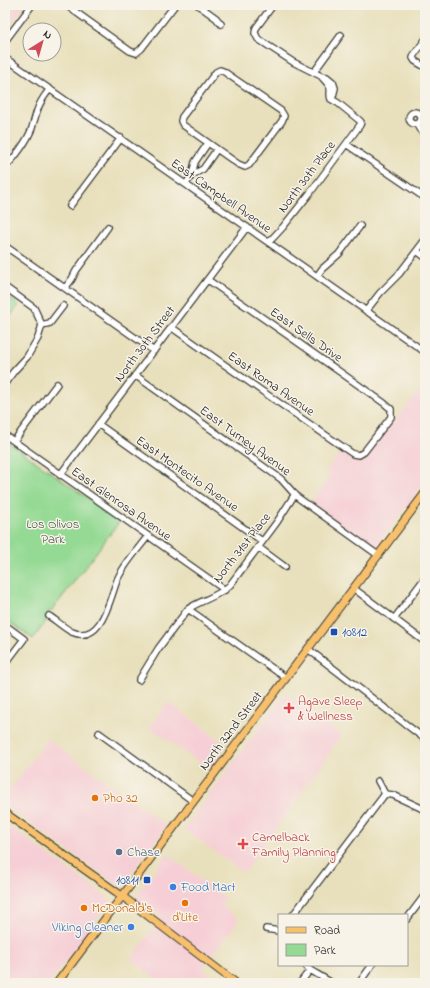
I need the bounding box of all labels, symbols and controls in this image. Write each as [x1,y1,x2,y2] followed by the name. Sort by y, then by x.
[22,22,62,62] north arrow
[40,26,55,43] text: N
[274,137,340,217] street label: North 30th Place
[167,154,275,238] street label: East Campbell Avenue
[110,301,180,386] street label: North 30th Street
[266,303,346,367] street label: East Sells Drive
[224,347,318,421] street label: East Roma Avenue
[195,401,295,482] street label: East Turney Avenue
[132,431,242,517] street label: East Montecito Avenue
[67,462,175,546] street label: East Glenrosa Avenue
[208,509,276,587] street label: North 31st Place
[27,515,80,549] park label: Los Olivos Park
[342,623,368,642] place label: 10812
[329,627,339,637] marker: 10812
[195,687,268,775] street label: North 32nd Street
[298,692,363,726] place label: Agave Sleep & Wellness
[283,702,295,714] marker: Agave Sleep & Wellness
[103,789,138,808] place label: Pho 32
[90,793,100,803] marker: Pho 32
[251,828,336,863] place label: Camelback Family Planning
[237,838,249,850] marker: Camelback Family Planning
[127,843,160,862] place label: Chase
[114,847,124,857] marker: Chase
[116,871,139,890] place label: 10811
[142,875,152,885] marker: 10811
[180,878,236,897] place label: Food Mart
[168,882,178,892] marker: Food Mart
[180,898,190,908] marker: d'Lite
[92,899,153,918] place label: McDonald's
[79,903,89,913] marker: McDonald's
[172,908,198,927] place label: d'Lite
[278,914,408,966] legend
[51,918,124,938] place label: Viking Cleaner
[126,922,136,932] marker: Viking Cleaner
[314,922,340,940] text: Road
[314,942,336,960] text: Park

